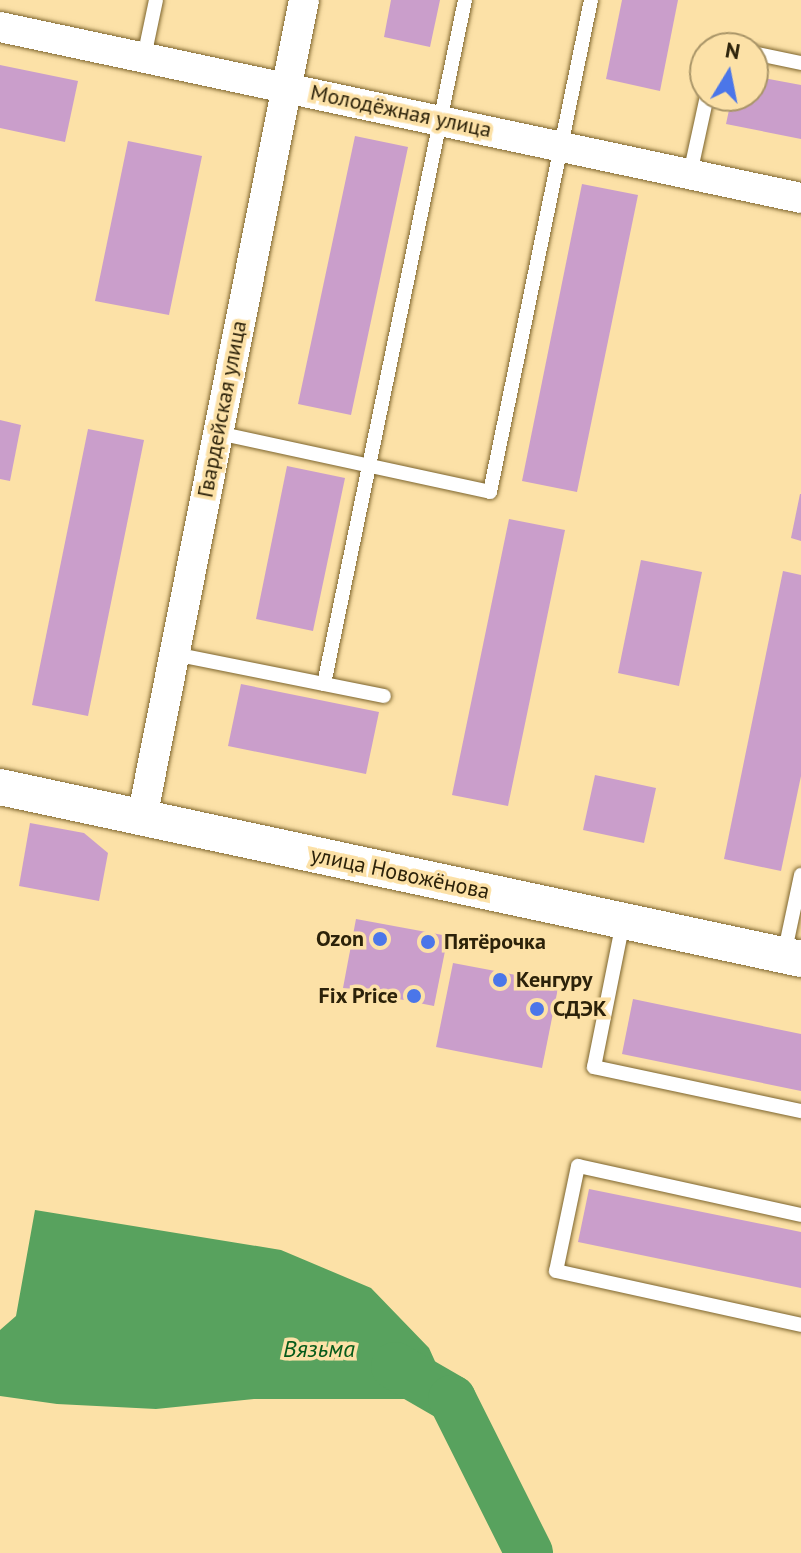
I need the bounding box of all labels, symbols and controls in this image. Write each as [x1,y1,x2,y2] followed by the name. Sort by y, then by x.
[689,32,769,112] north arrow
[723,35,742,65] text: N
[308,79,494,143] street label: Молодёжная улица
[192,318,252,500] street label: Гвардейская улица
[308,841,492,905] street label: улица Новожёнова
[316,926,364,952] place label: Ozon
[444,929,546,955] place label: Пятёрочка
[371,930,389,948] marker: Ozon
[419,933,437,951] marker: Пятёрочка
[516,967,592,993] place label: Кенгуру
[491,971,509,989] marker: Кенгуру
[318,983,398,1009] place label: Fix Price
[405,987,423,1005] marker: Fix Price
[553,996,607,1022] place label: СДЭК
[528,1000,546,1018] marker: СДЭК
[283,1335,355,1363] water label: Вязьма

